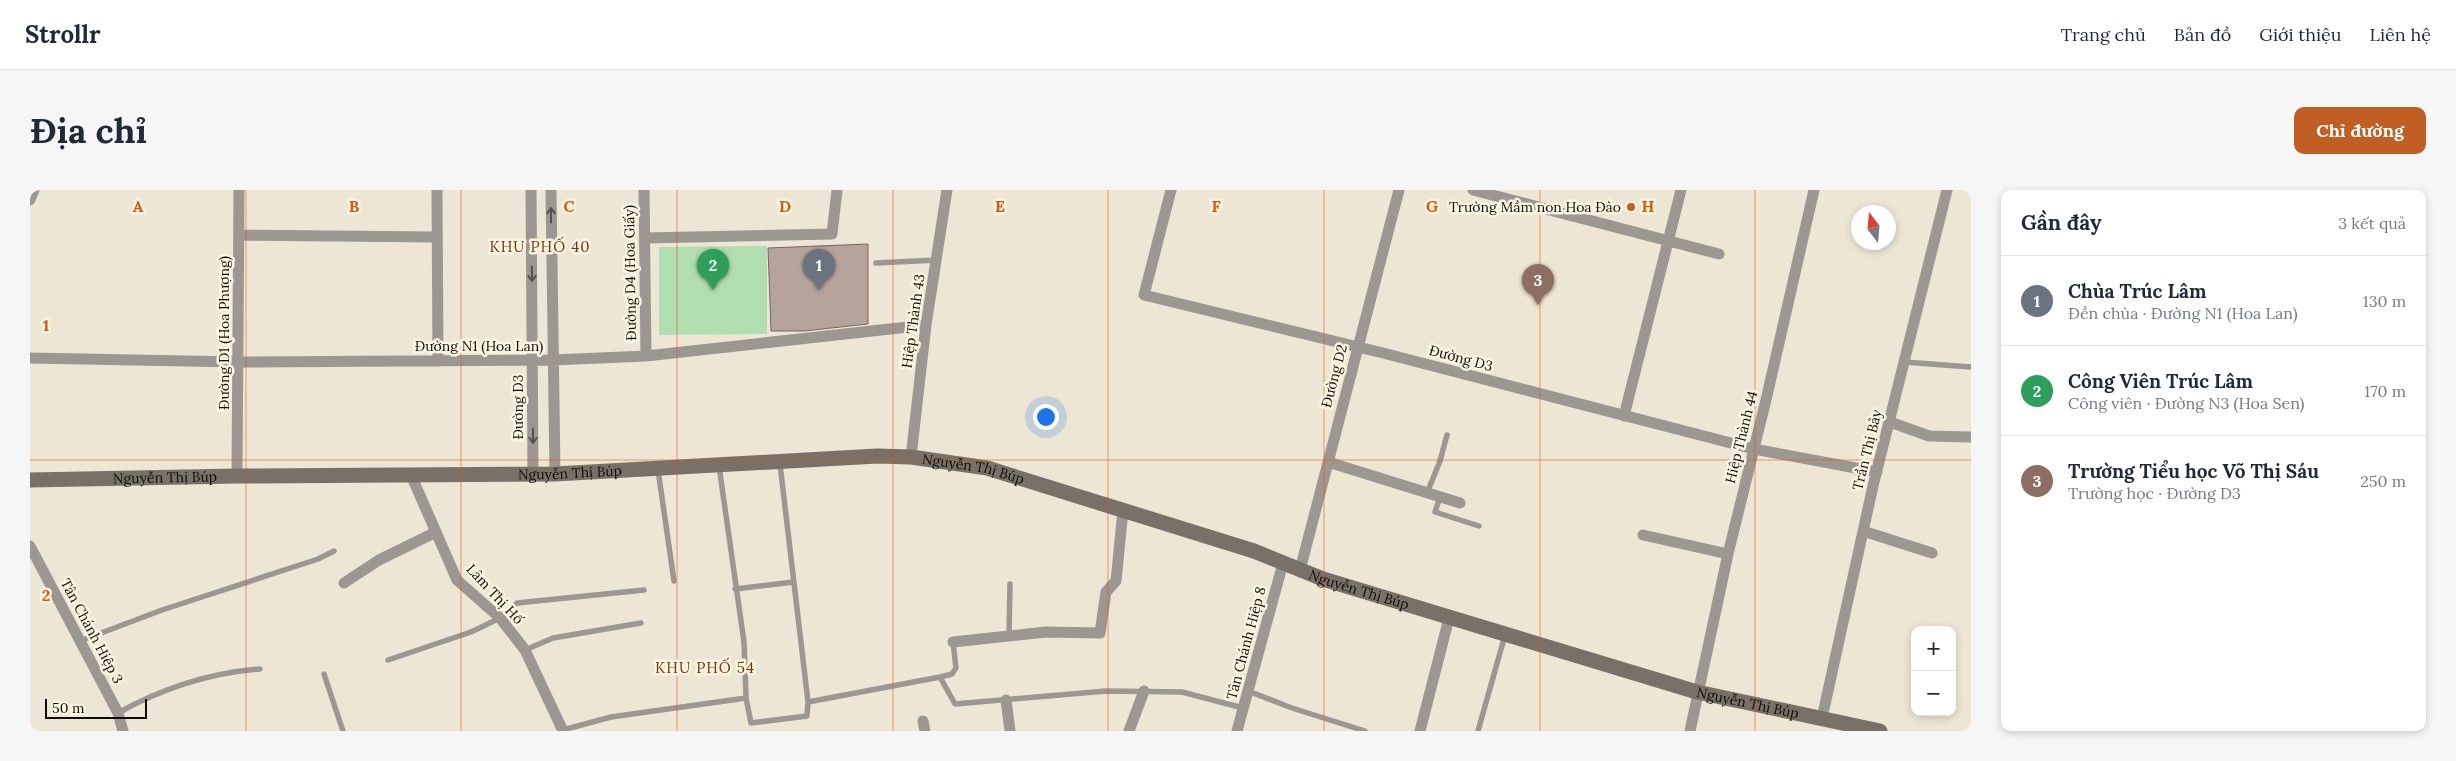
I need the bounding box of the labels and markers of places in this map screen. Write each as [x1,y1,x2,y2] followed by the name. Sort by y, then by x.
[1449,198,1621,216] place label: Trường Mầm non Hoa Đào
[1625,201,1637,213] marker: Trường Mầm non Hoa Đào
[697,249,729,290] pin: 2
[803,249,835,290] pin: 1
[1522,264,1554,305] pin: 3

